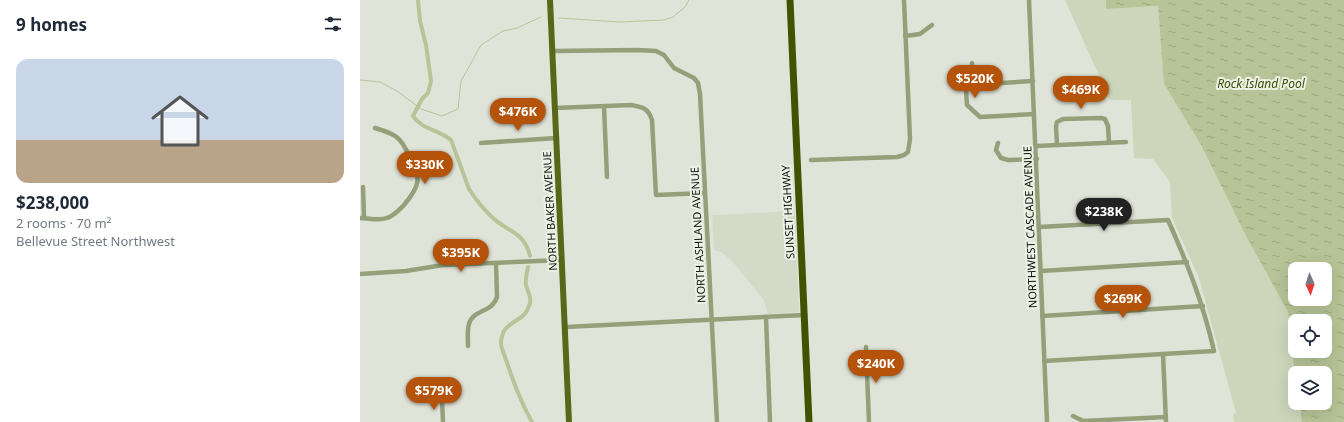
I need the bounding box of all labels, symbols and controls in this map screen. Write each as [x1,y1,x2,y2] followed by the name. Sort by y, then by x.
[16,13,87,36] text: 9 homes
[322,13,344,35] icon: filters
[947,65,1003,99] pin: $520K
[956,69,994,87] text: $520K
[1217,75,1306,92] water label: Rock Island Pool
[1053,76,1109,110] pin: $469K
[1062,80,1100,98] text: $469K
[144,85,216,157] icon: home
[490,98,546,132] pin: $476K
[499,102,537,120] text: $476K
[1019,146,1040,308] street label: NORTHWEST CASCADE AVENUE
[397,151,453,185] pin: $330K
[539,151,560,271] street label: NORTH BAKER AVENUE
[406,155,444,173] text: $330K
[778,164,797,259] street label: SUNSET HIGHWAY
[686,167,709,303] street label: NORTH ASHLAND AVENUE
[16,191,89,214] text: $238,000
[1076,198,1132,232] pin: $238K
[1085,202,1123,220] text: $238K
[16,214,111,232] text: 2 rooms · 70 m²
[16,232,175,250] text: Bellevue Street Northwest
[433,239,489,273] pin: $395K
[442,243,480,261] text: $395K
[1288,262,1332,306] north arrow
[1288,262,1332,410] map controls
[1095,285,1151,319] pin: $269K
[1104,289,1142,307] text: $269K
[1288,314,1332,358] button: locate
[848,350,904,384] pin: $240K
[857,354,895,372] text: $240K
[1288,366,1332,410] button: layers
[406,377,462,411] pin: $579K
[415,381,453,399] text: $579K

